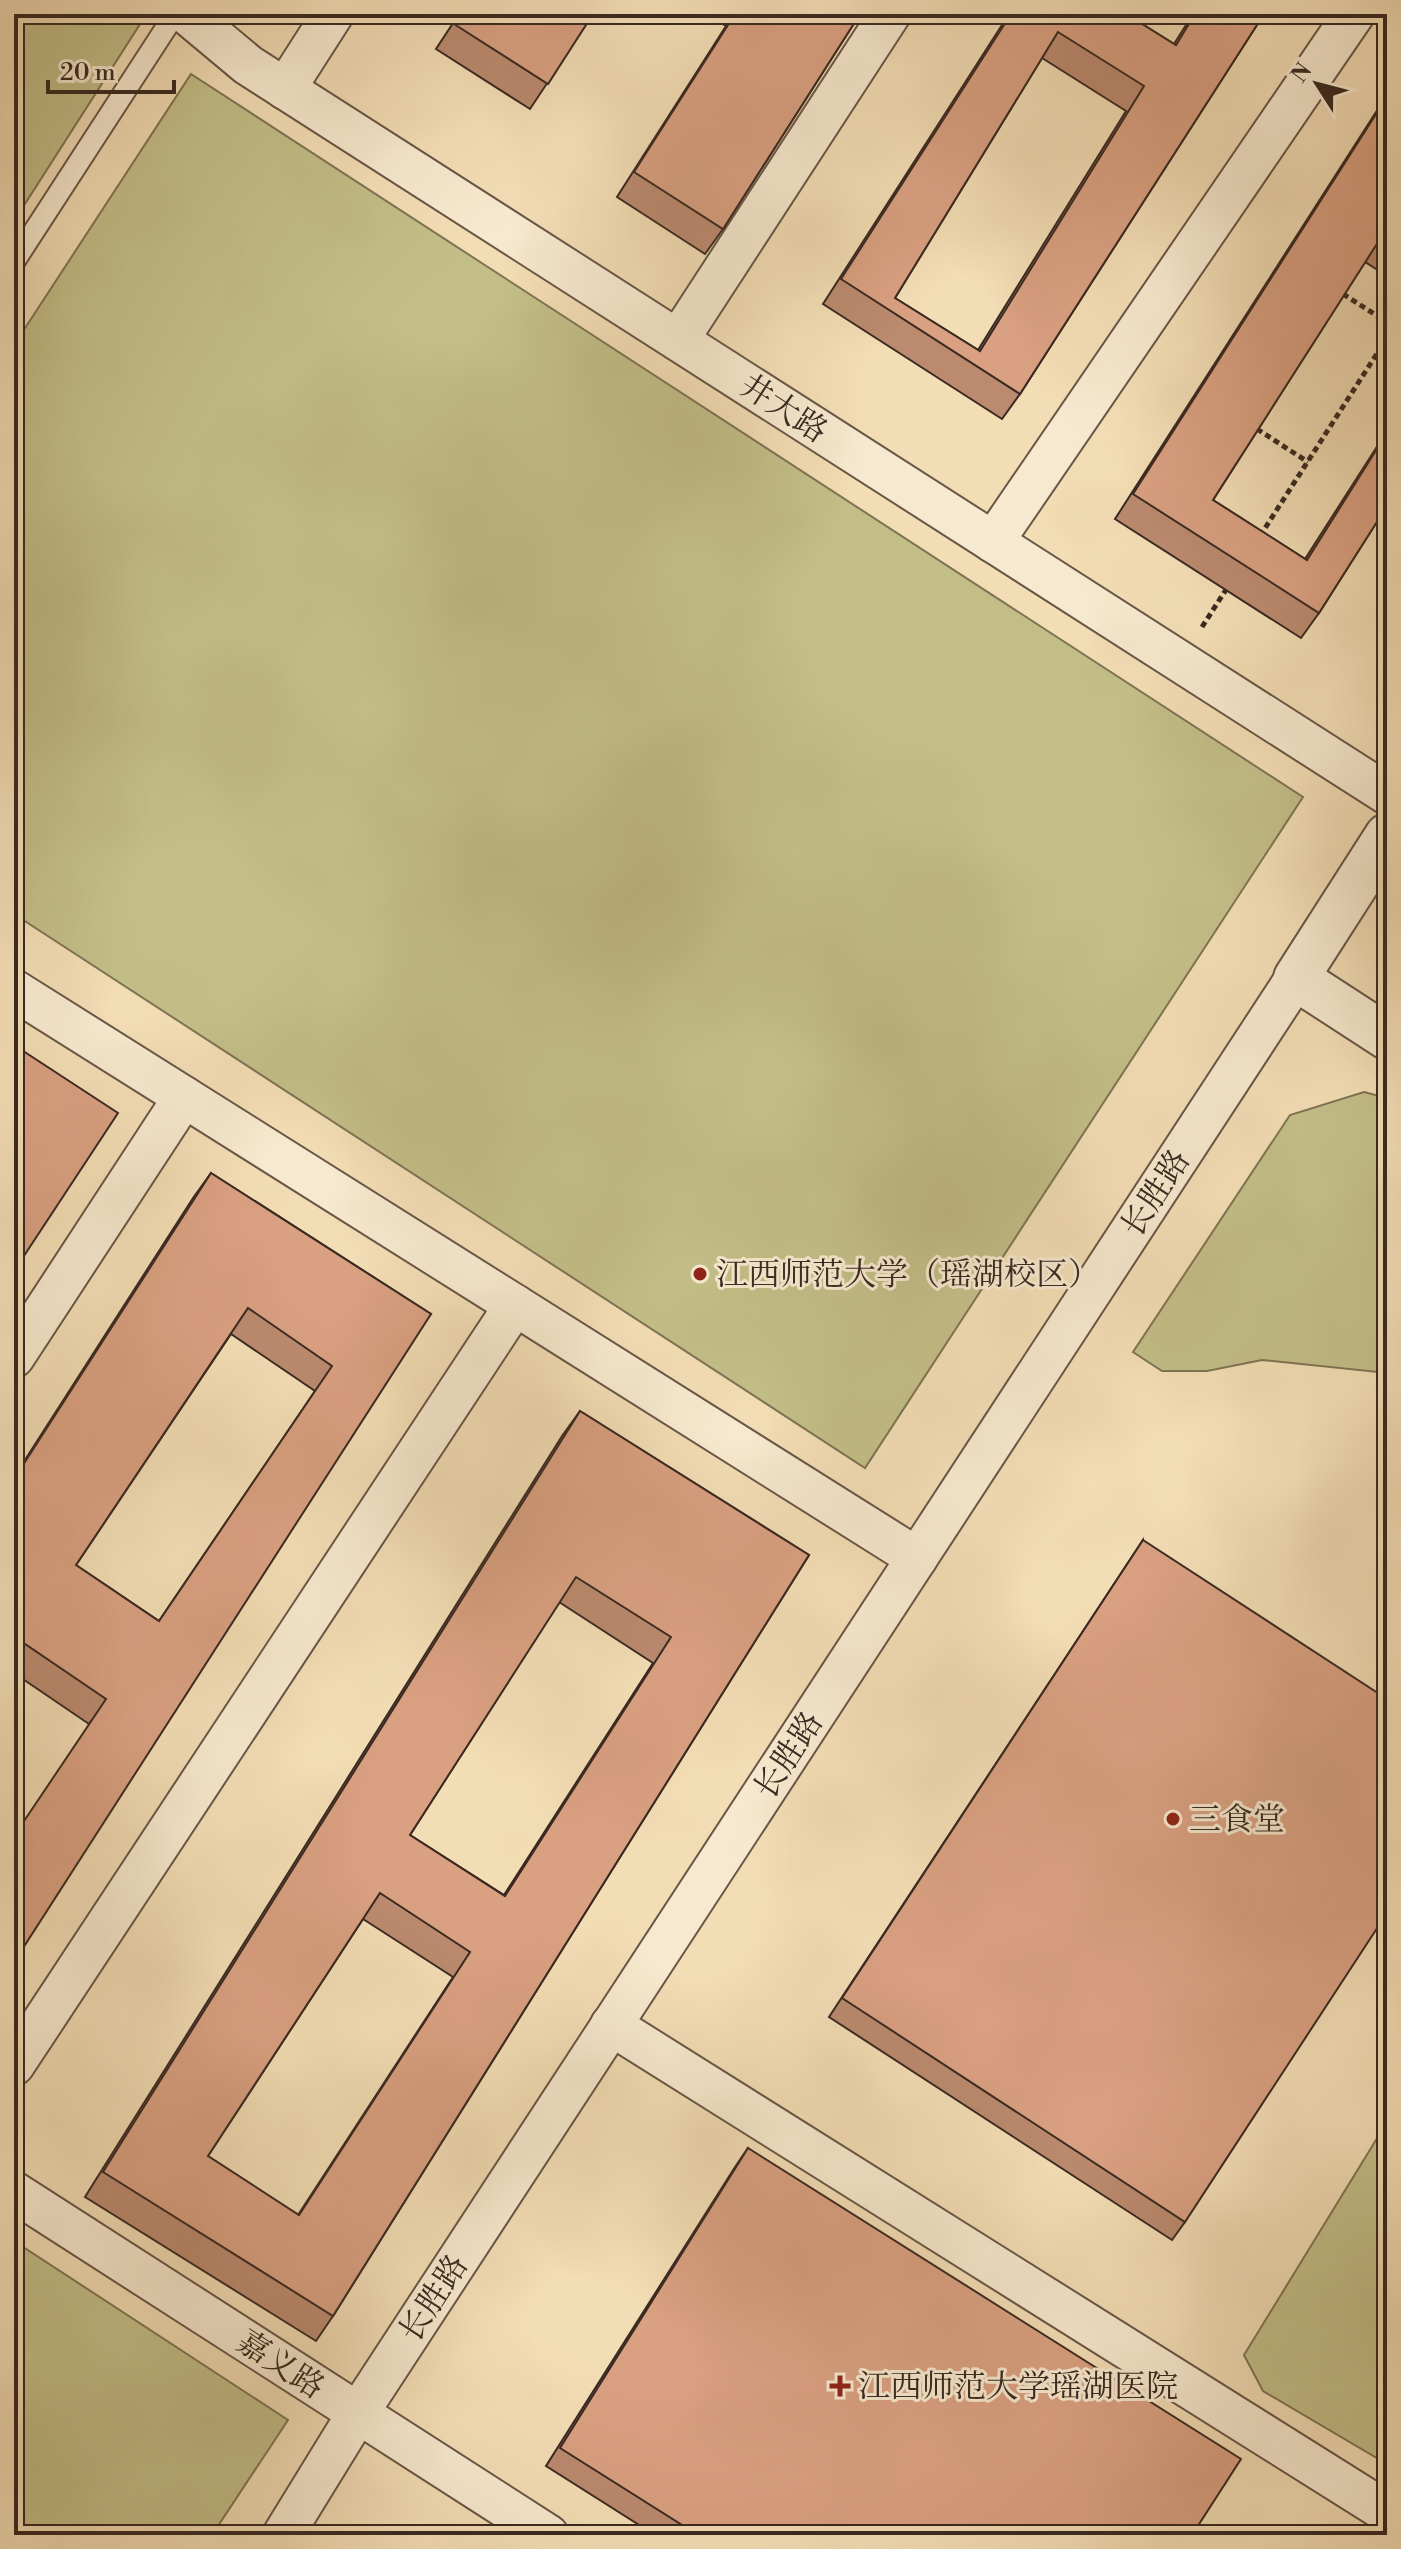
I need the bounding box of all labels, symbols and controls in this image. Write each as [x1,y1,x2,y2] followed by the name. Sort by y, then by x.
[48,44,174,94] scale bar
[1277,44,1357,124] north arrow
[60,58,116,88] text: 20 m
[1286,58,1318,88] text: N
[732,366,835,452] street label: 井大路
[1113,1142,1199,1245] street label: 长胜路
[716,1255,1100,1295] place label: 江西师范大学（瑶湖校区）
[691,1265,709,1283] marker: 江西师范大学（瑶湖校区）
[746,1704,832,1807] street label: 长胜路
[1189,1800,1285,1840] place label: 三食堂
[1164,1810,1182,1828] marker: 三食堂
[391,2247,477,2350] street label: 长胜路
[229,2322,332,2408] street label: 嘉义路
[858,2367,1178,2407] place label: 江西师范大学瑶湖医院
[829,2375,851,2397] marker: 江西师范大学瑶湖医院

